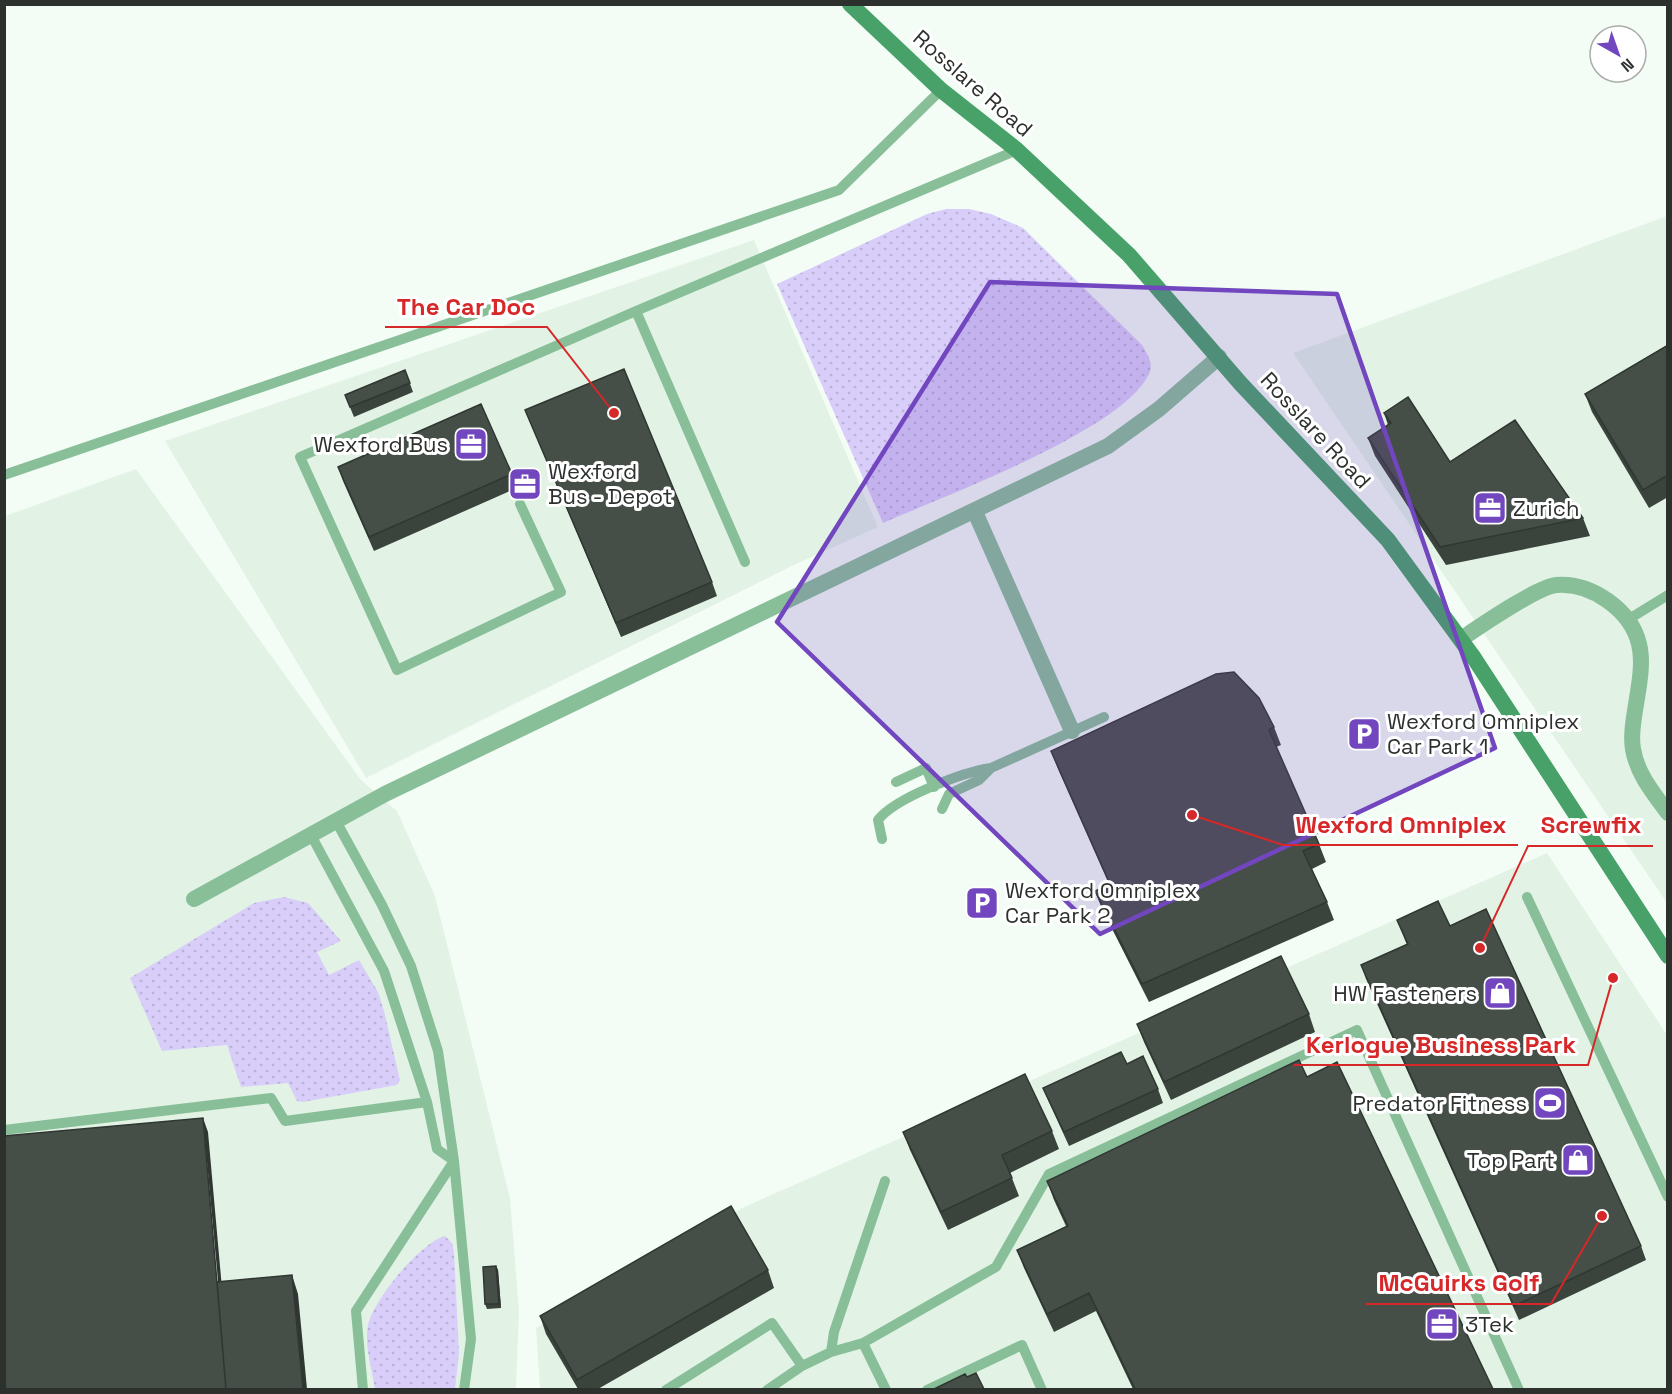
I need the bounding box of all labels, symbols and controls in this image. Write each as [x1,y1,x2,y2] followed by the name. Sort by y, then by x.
[907,23,1039,143] street label: Rosslare Road
[1588,24,1648,84] north arrow
[1616,54,1638,77] text: N
[385,285,547,327] callout: The Car Doc
[397,291,535,322] text: The Car Doc
[1255,366,1377,494] street label: Rosslare Road
[453,426,489,462] office icon: Wexford Bus
[314,430,448,458] place label: Wexford Bus
[548,457,673,510] place label: Wexford Bus - Depot
[507,466,543,502] office icon: Wexford Bus - Depot
[1472,490,1508,526] office icon: Zurich
[1513,494,1579,522] place label: Zurich
[1387,707,1579,760] place label: Wexford Omniplex Car Park 1
[1346,716,1382,752] parking icon: Wexford Omniplex Car Park 1
[1283,803,1518,845] callout: Wexford Omniplex
[1528,804,1653,846] callout: Screwfix
[1296,809,1506,840] text: Wexford Omniplex
[1541,809,1641,840] text: Screwfix
[1005,876,1197,929] place label: Wexford Omniplex Car Park 2
[964,885,1000,921] parking icon: Wexford Omniplex Car Park 2
[1482,975,1518,1011] shop icon: HW Fasteners
[1333,979,1477,1007] place label: HW Fasteners
[1294,1023,1588,1065] callout: Kerlogue Business Park
[1306,1029,1576,1060] text: Kerlogue Business Park
[1532,1085,1568,1121] sports icon: Predator Fitness
[1352,1089,1527,1117] place label: Predator Fitness
[1560,1142,1596,1178] shop icon: Top Part
[1467,1146,1555,1174] place label: Top Part
[1366,1262,1551,1304] callout: McGuirks Golf
[1378,1267,1540,1298] text: McGuirks Golf
[1424,1306,1460,1342] office icon: 3Tek
[1465,1310,1514,1338] place label: 3Tek

